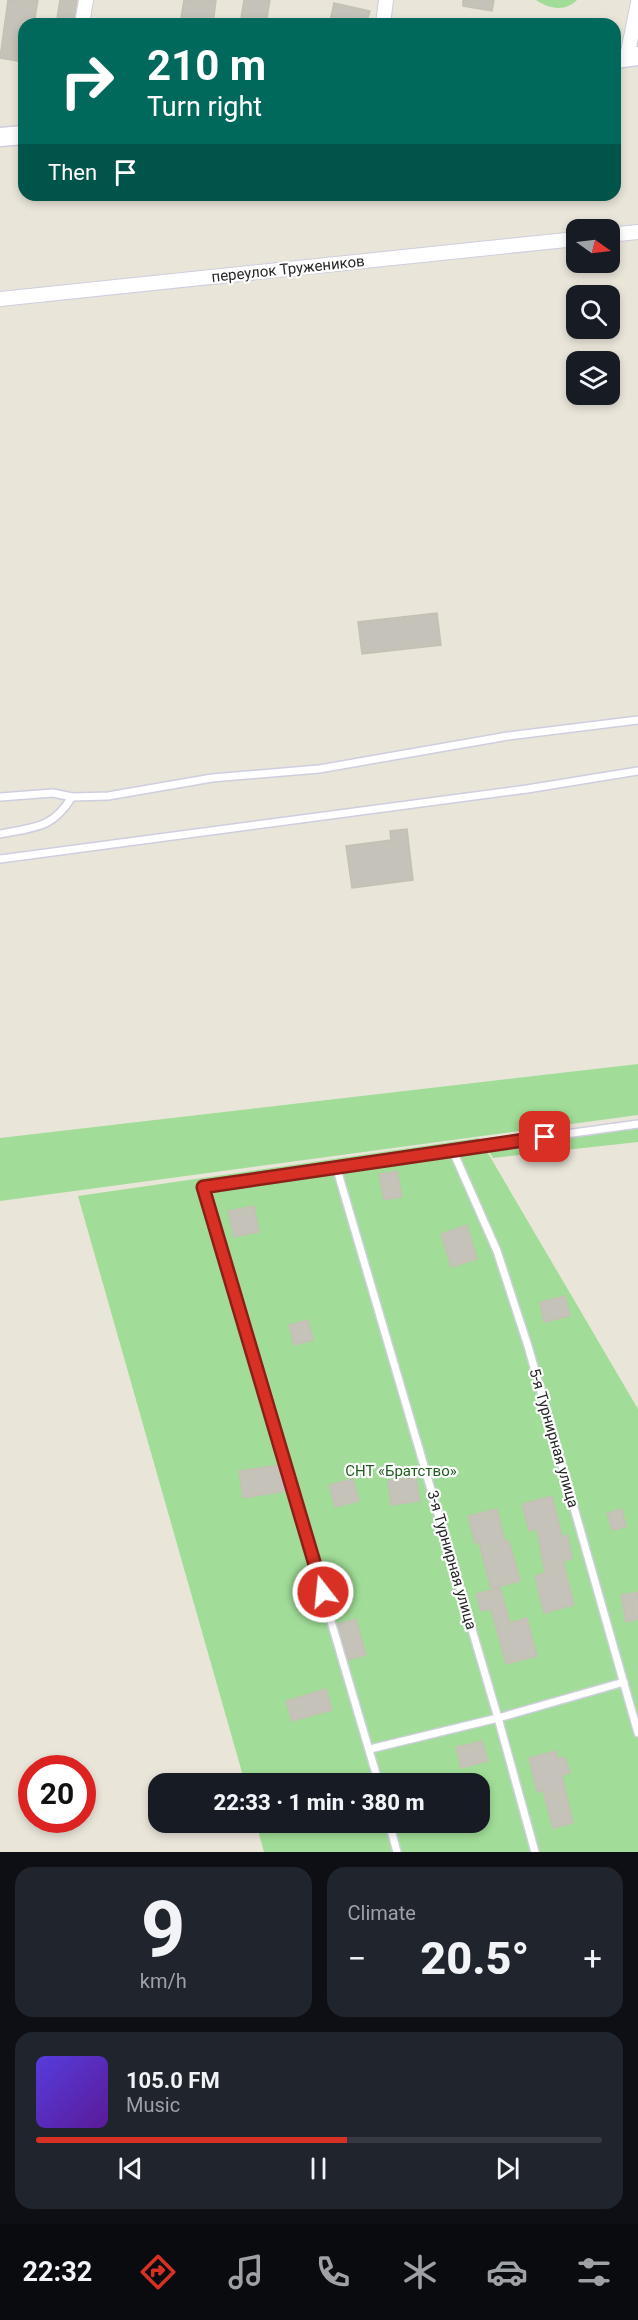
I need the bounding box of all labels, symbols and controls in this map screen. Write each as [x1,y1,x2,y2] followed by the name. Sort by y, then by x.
[147,41,266,90] text: 210 m
[48,42,126,120] icon: right
[147,91,262,123] text: Turn right
[109,156,142,189] icon: arrive
[48,160,97,185] text: Then
[566,219,620,273] north arrow
[566,219,620,405] map controls
[211,252,365,286] street label: переулок Тружеников
[566,285,620,339] button: search
[566,351,620,405] button: layers
[519,1111,570,1162] pin
[528,1120,561,1153] icon: arrive
[526,1366,582,1510] street label: 5-я Турнирная улица
[345,1462,457,1480] park label: СНТ «Братство»
[424,1488,480,1632] street label: 3-я Турнирная улица
[291,1560,355,1624] position arrow
[18,1755,96,1833] speed limit sign: 20
[214,1790,424,1815] text: 22:33 · 1 min · 380 m
[141,1884,186,1975] text: 9
[348,1901,416,1925] text: Climate
[420,1932,529,1985] text: 20.5°
[348,1939,366,1978] text: −
[583,1939,602,1978] text: +
[140,1969,187,1993] text: km/h
[126,2068,220,2093] text: 105.0 FM
[126,2093,180,2117] text: Music
[114,2152,147,2185] icon: previous
[302,2152,335,2185] icon: pause
[491,2152,524,2185] icon: next
[137,2251,179,2293] icon: directions
[225,2251,267,2293] icon: music
[312,2251,354,2293] icon: phone
[399,2251,441,2293] icon: climate
[486,2251,528,2293] icon: car
[573,2251,615,2293] icon: filters
[23,2256,92,2288] text: 22:32

